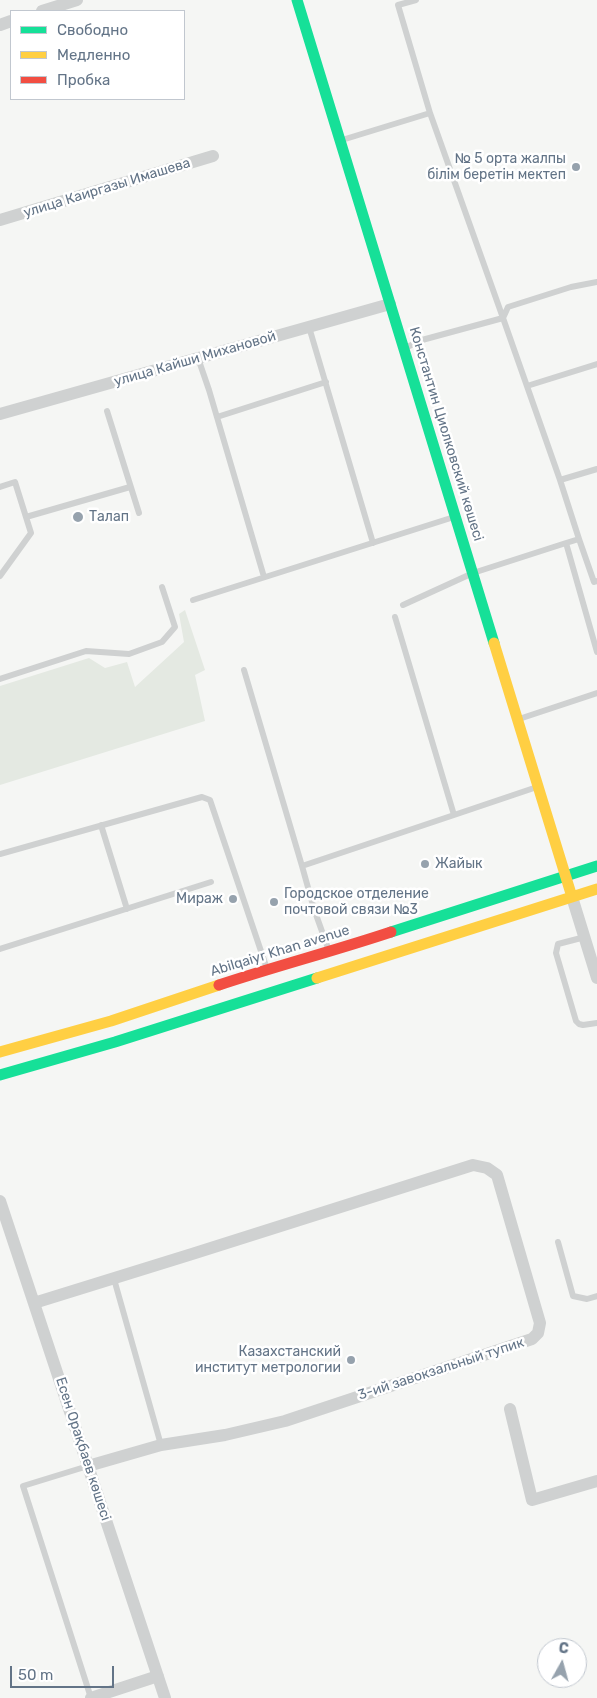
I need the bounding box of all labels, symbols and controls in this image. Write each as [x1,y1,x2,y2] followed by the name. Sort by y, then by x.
[10,10,185,100] legend
[57,21,128,39] text: Свободно
[57,46,130,64] text: Медленно
[57,71,110,89] text: Пробка
[427,151,566,184] place label: № 5 орта жалпы білім беретін мектеп
[22,155,192,221] street label: улица Каиргазы Имашева
[570,161,582,173] marker: № 5 орта жалпы білім беретін мектеп
[405,325,487,543] street label: Константин Циолковский көшесі
[112,328,278,390] street label: улица Кайши Михановой
[89,509,129,525] place label: Талап
[71,510,85,524] marker: Талап
[435,856,483,872] place label: Жайык
[419,858,431,870] marker: Жайык
[284,886,429,919] place label: Городское отделение почтовой связи №3
[176,891,223,907] place label: Мираж
[227,893,239,905] marker: Мираж
[268,896,280,908] marker: Городское отделение почтовой связи №3
[208,922,352,980] street label: Abilqaiyr Khan avenue
[356,1334,526,1404] street label: 3-ий завокзальный тупик
[195,1344,341,1376] place label: Казахстанский институт метрологии
[345,1354,357,1366] marker: Казахстанский институт метрологии
[52,1375,114,1523] street label: Есен Орақбаев көшесі
[537,1638,587,1688] north arrow
[558,1640,570,1658] text: С
[12,1656,116,1688] scale bar
[18,1666,53,1684] text: 50 m

